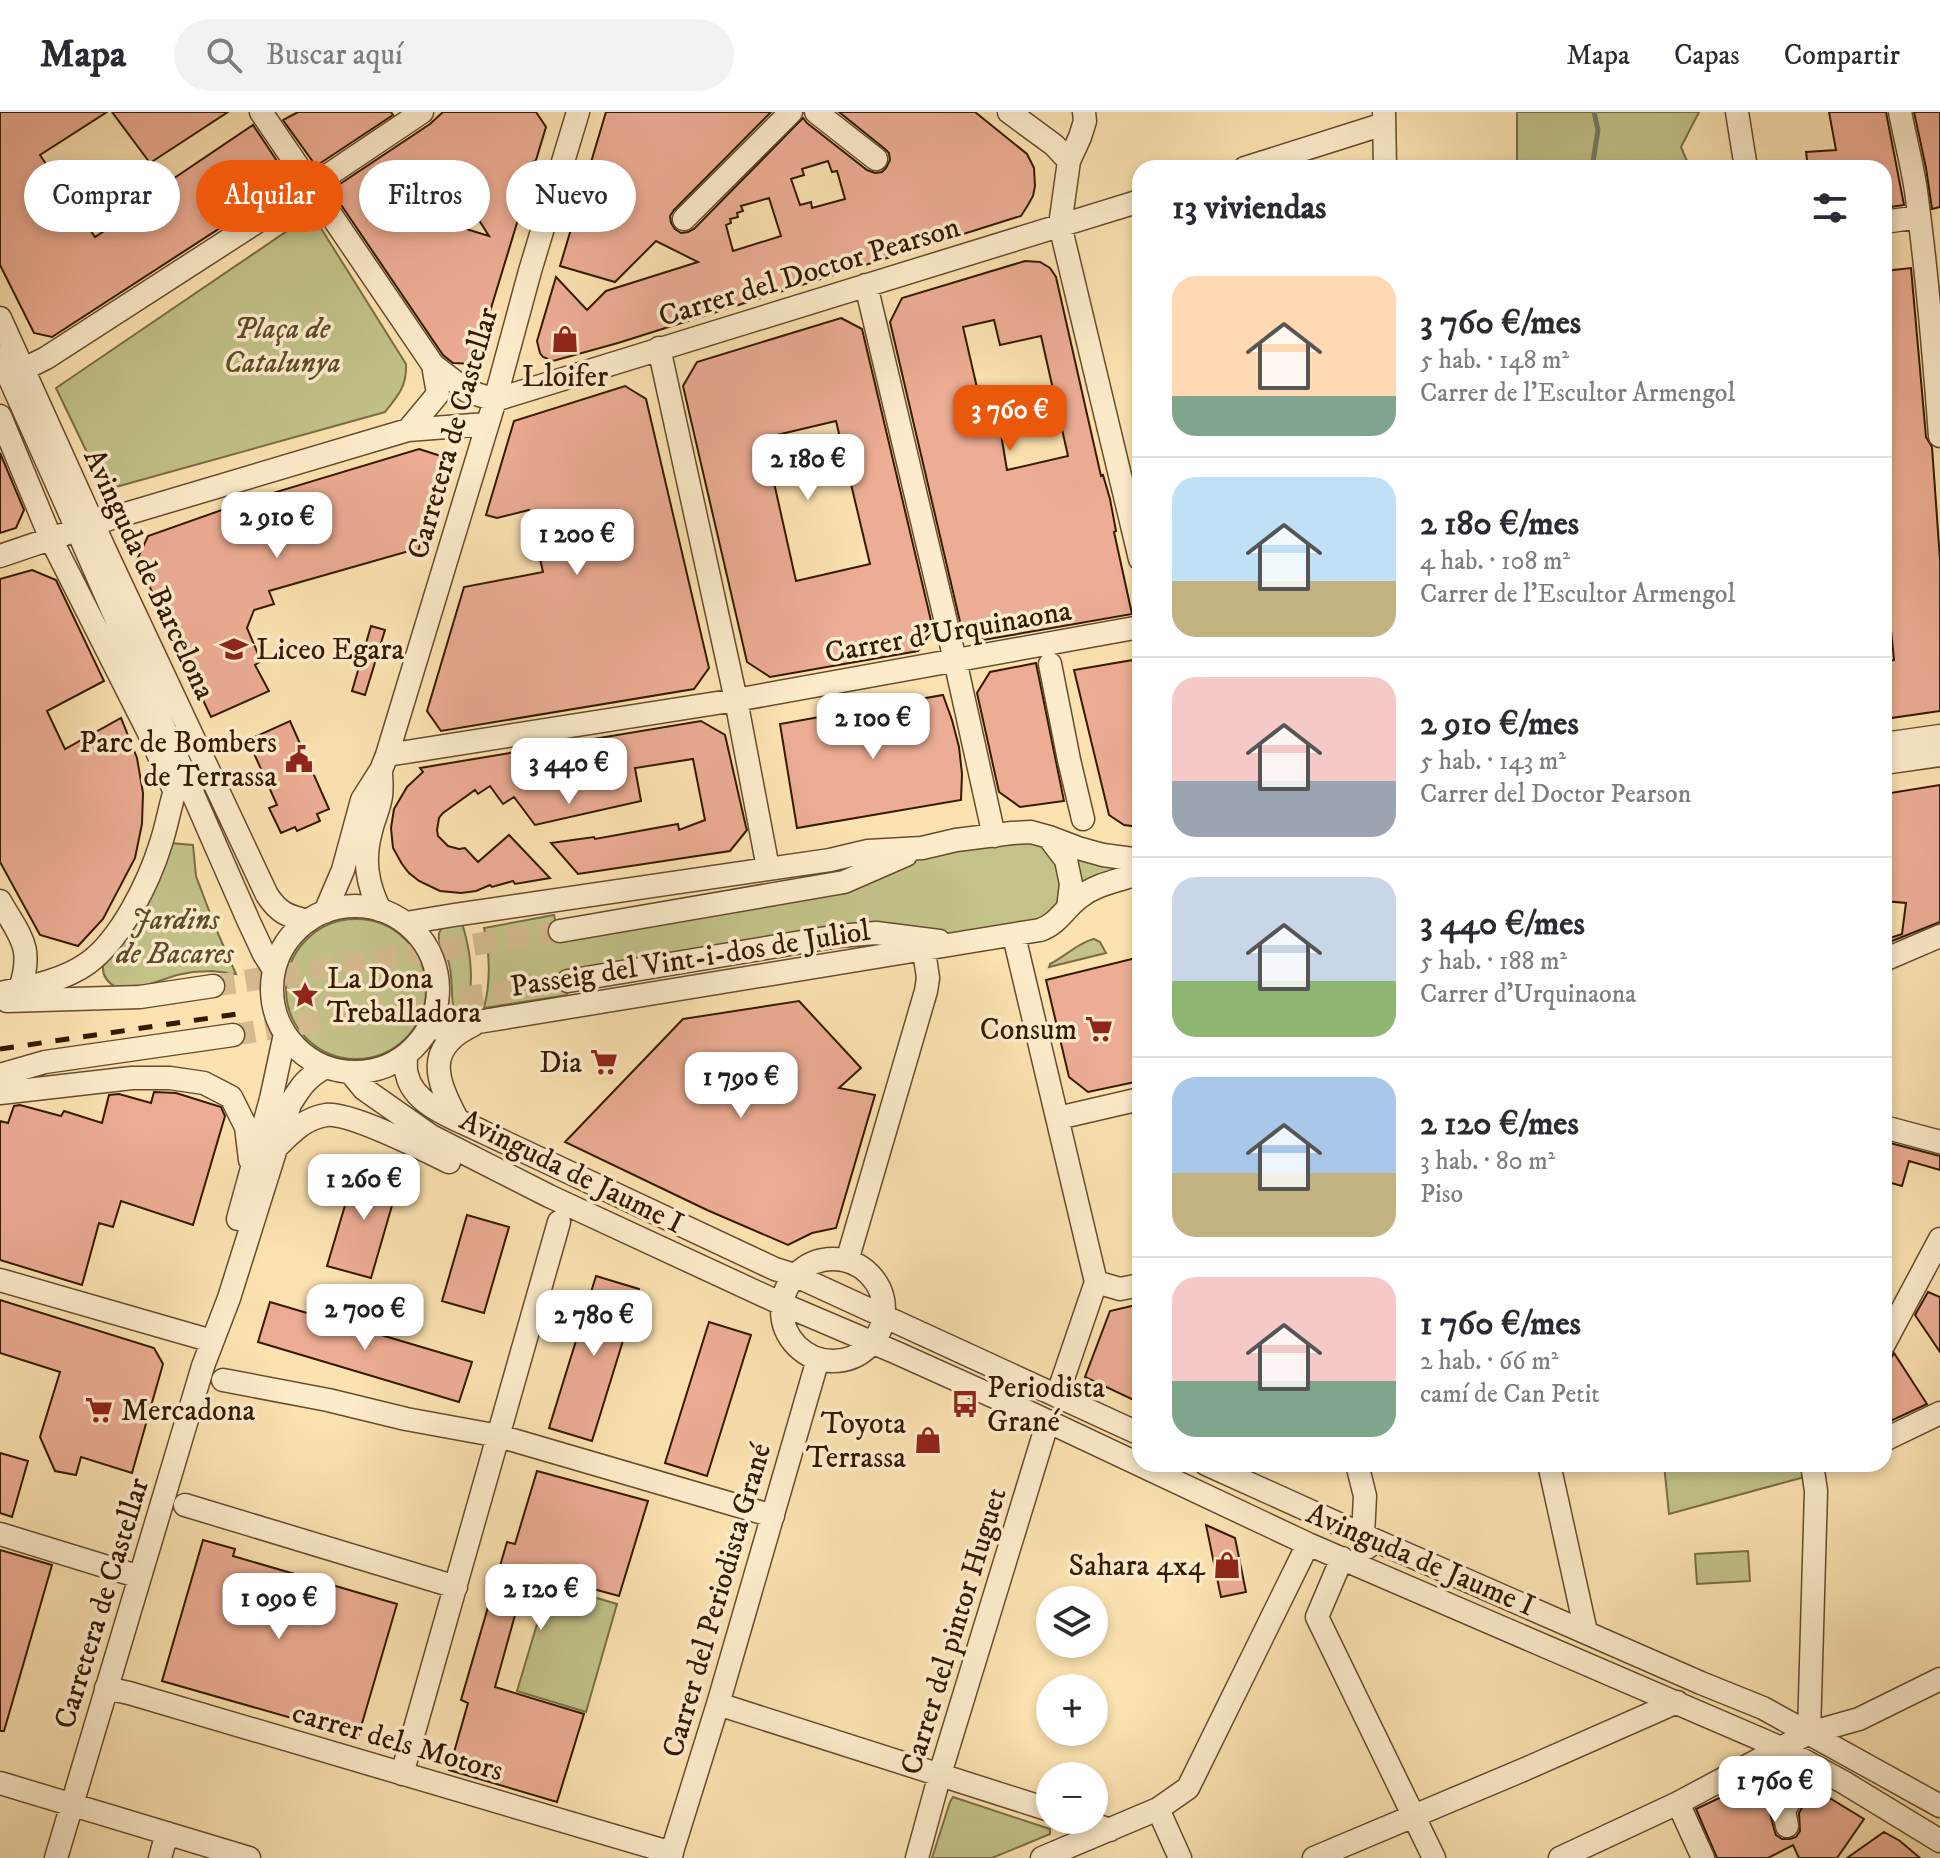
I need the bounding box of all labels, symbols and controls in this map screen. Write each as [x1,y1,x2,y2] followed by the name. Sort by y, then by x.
[174,19,734,91] search box
[40,31,126,79] text: Mapa
[202,33,246,77] icon: search
[266,37,403,74] text: Buscar aquí
[1566,38,1630,73] text: Mapa
[1674,38,1740,73] text: Capas
[1784,38,1900,73] text: Compartir
[24,160,180,232] chip: Comprar
[196,160,343,232] chip: Alquilar
[359,160,490,232] chip: Filtros
[506,160,636,232] chip: Nuevo
[1808,186,1852,230] icon: filters
[1172,187,1326,229] text: 13 viviendas
[654,209,965,336] street label: Carrer del Doctor Pearson
[1420,302,1581,344] text: 3 760 €/mes
[400,303,507,564] street label: Carretera de Castellar
[1236,308,1332,404] icon: home
[223,311,341,382] park label: Plaça de Catalunya
[550,324,580,354] shop icon: Lloifer
[1420,344,1569,377] text: 5 hab. · 148 m²
[522,359,608,396] place label: Lloifer
[1420,377,1735,410] text: Carrer de l'Escultor Armengol
[936,385,1084,453] pin: 3 760 €
[971,394,1049,427] text: 3 760 €
[734,434,882,502] pin: 2 180 €
[74,443,223,706] street label: Avinguda de Barcelona
[770,443,846,476] text: 2 180 €
[203,492,351,560] pin: 2 910 €
[239,501,315,534] text: 2 910 €
[1420,503,1579,545] text: 2 180 €/mes
[503,509,651,577] pin: 1 200 €
[1236,509,1332,605] icon: home
[539,518,615,551] text: 1 200 €
[1420,545,1570,578] text: 4 hab. · 108 m²
[1420,578,1735,611] text: Carrer de l'Escultor Armengol
[822,593,1075,672] street label: Carrer d'Urquinaona
[256,632,404,669] place label: Liceo Egara
[219,634,249,664] school or university icon: Liceo Egara
[799,693,947,761] pin: 2 100 €
[835,702,911,735] text: 2 100 €
[1420,703,1579,745] text: 2 910 €/mes
[1236,709,1332,805] icon: home
[79,725,277,796] place label: Parc de Bombers de Terrassa
[495,738,643,806] pin: 3 440 €
[284,744,314,774] public building icon: Parc de Bombers de Terrassa
[1420,745,1566,778] text: 5 hab. · 143 m²
[529,747,609,780] text: 3 440 €
[1420,778,1691,811] text: Carrer del Doctor Pearson
[115,902,235,973] park label: Jardins de Bacares
[1420,903,1585,945] text: 3 440 €/mes
[1236,909,1332,1005] icon: home
[508,913,873,1006] street label: Passeig del Vint-i-dos de Juliol
[1420,945,1567,978] text: 5 hab. · 188 m²
[327,961,481,1032] place label: La Dona Treballadora
[1420,978,1636,1011] text: Carrer d'Urquinaona
[290,980,320,1010] place icon: La Dona Treballadora
[980,1012,1077,1049] place label: Consum
[1084,1014,1114,1044] supermarket icon: Consum
[539,1045,582,1082] place label: Dia
[589,1047,619,1077] supermarket icon: Dia
[667,1052,815,1120] pin: 1 790 €
[703,1061,779,1094] text: 1 790 €
[453,1102,689,1243] street label: Avinguda de Jaume I
[1420,1103,1579,1145] text: 2 120 €/mes
[1236,1109,1332,1205] icon: home
[1420,1145,1555,1178] text: 3 hab. · 80 m²
[290,1154,438,1222] pin: 1 260 €
[326,1163,402,1196] text: 1 260 €
[1420,1178,1463,1211] text: Piso
[291,1284,439,1352] pin: 2 700 €
[520,1290,668,1358] pin: 2 780 €
[325,1293,405,1326] text: 2 700 €
[554,1299,634,1332] text: 2 780 €
[1420,1303,1581,1345] text: 1 760 €/mes
[1236,1309,1332,1405] icon: home
[1420,1345,1559,1378] text: 2 hab. · 66 m²
[987,1370,1105,1441] place label: Periodista Grané
[1420,1378,1600,1411] text: camí de Can Petit
[950,1389,980,1419] bus stop icon: Periodista Grané
[121,1393,255,1430] place label: Mercadona
[84,1395,114,1425] supermarket icon: Mercadona
[806,1406,906,1477] place label: Toyota Terrassa
[913,1425,943,1455] shop icon: Toyota Terrassa
[655,1438,780,1762] street label: Carrer del Periodista Grané
[47,1474,158,1733] street label: Carretera de Castellar
[893,1483,1016,1779] street label: Carrer del pintor Huguet
[1301,1496,1540,1625] street label: Avinguda de Jaume I
[1068,1548,1206,1585] place label: Sahara 4x4
[1212,1550,1242,1580] shop icon: Sahara 4x4
[467,1564,615,1632] pin: 2 120 €
[205,1573,353,1641] pin: 1 090 €
[503,1573,579,1606] text: 2 120 €
[241,1582,317,1615] text: 1 090 €
[1036,1586,1108,1834] map controls
[1036,1586,1108,1658] button: layers
[1036,1674,1108,1746] button: +
[288,1695,507,1790] street label: carrer dels Motors
[1701,1756,1849,1824] pin: 1 760 €
[1036,1762,1108,1834] button: −
[1736,1765,1814,1798] text: 1 760 €

